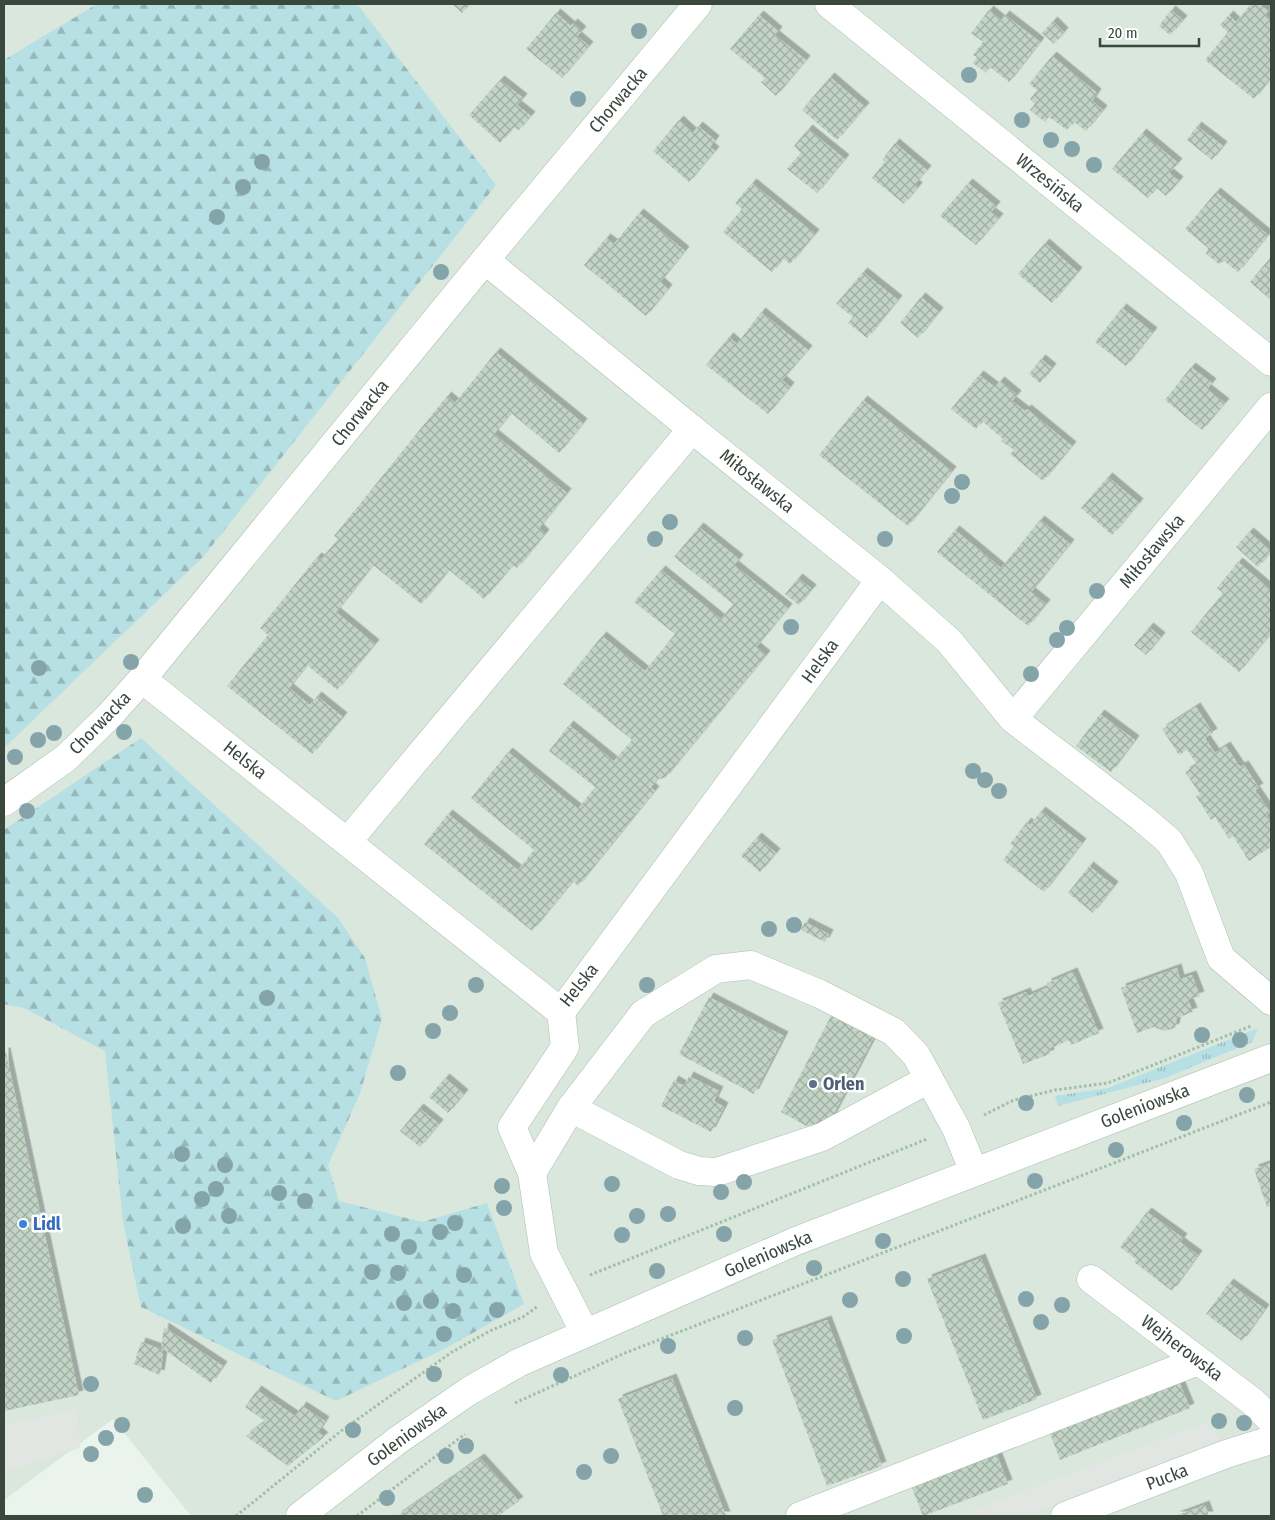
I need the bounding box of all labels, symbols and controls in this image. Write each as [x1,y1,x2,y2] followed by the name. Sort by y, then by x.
[1100,15,1199,47] scale bar
[1108,24,1138,42] text: 20 m
[584,62,652,137] street label: Chorwacka
[1011,149,1089,217] street label: Wrzesińska
[327,375,394,451] street label: Chorwacka
[715,444,799,518] street label: Miłosławska
[1115,509,1189,592] street label: Miłosławska
[797,635,843,687] street label: Helska
[65,687,136,759] street label: Chorwacka
[219,736,271,784] street label: Helska
[555,959,603,1011] street label: Helska
[823,1073,864,1095] place label: Orlen
[807,1078,819,1090] marker: Orlen
[1098,1079,1193,1133] street label: Goleniowska
[33,1213,61,1235] place label: Lidl
[17,1218,29,1230] marker: Lidl
[721,1226,815,1282] street label: Goleniowska
[1137,1310,1227,1386] street label: Wejherowska
[363,1399,451,1471] street label: Goleniowska
[1143,1459,1191,1495] street label: Pucka

